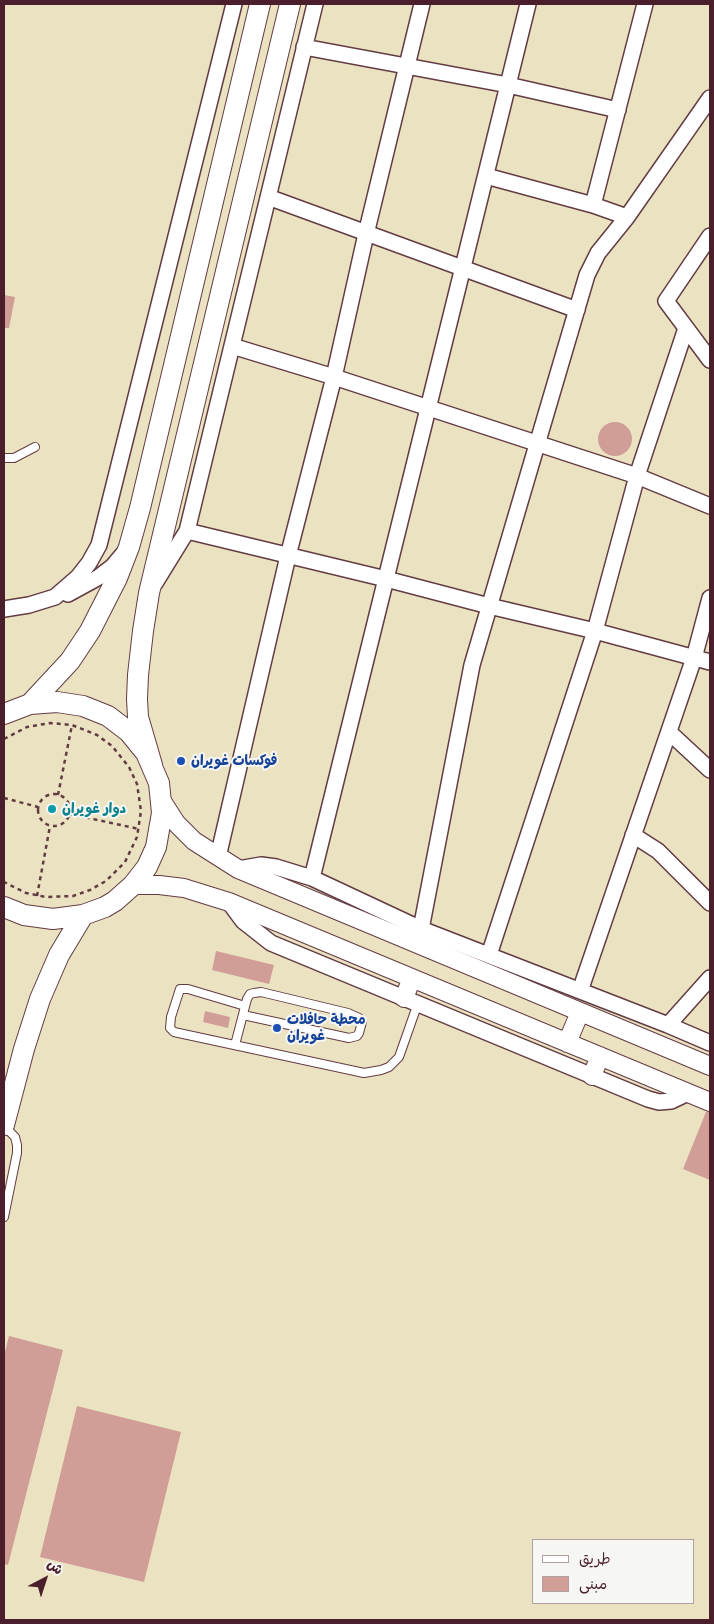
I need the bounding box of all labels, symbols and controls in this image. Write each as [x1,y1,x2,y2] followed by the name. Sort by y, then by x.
[191,753,277,769] place label: فوكسات غويران
[175,755,187,767] marker: فوكسات غويران
[62,801,126,817] place label: دوار غويران
[46,803,58,815] marker: دوار غويران
[287,1012,366,1044] place label: محطة حافلات غويران
[271,1022,283,1034] marker: محطة حافلات غويران
[532,1539,694,1604] legend
[579,1546,611,1572] text: طريق
[41,1553,69,1582] text: ش
[20,1554,70,1604] north arrow
[579,1571,607,1597] text: مبنى

